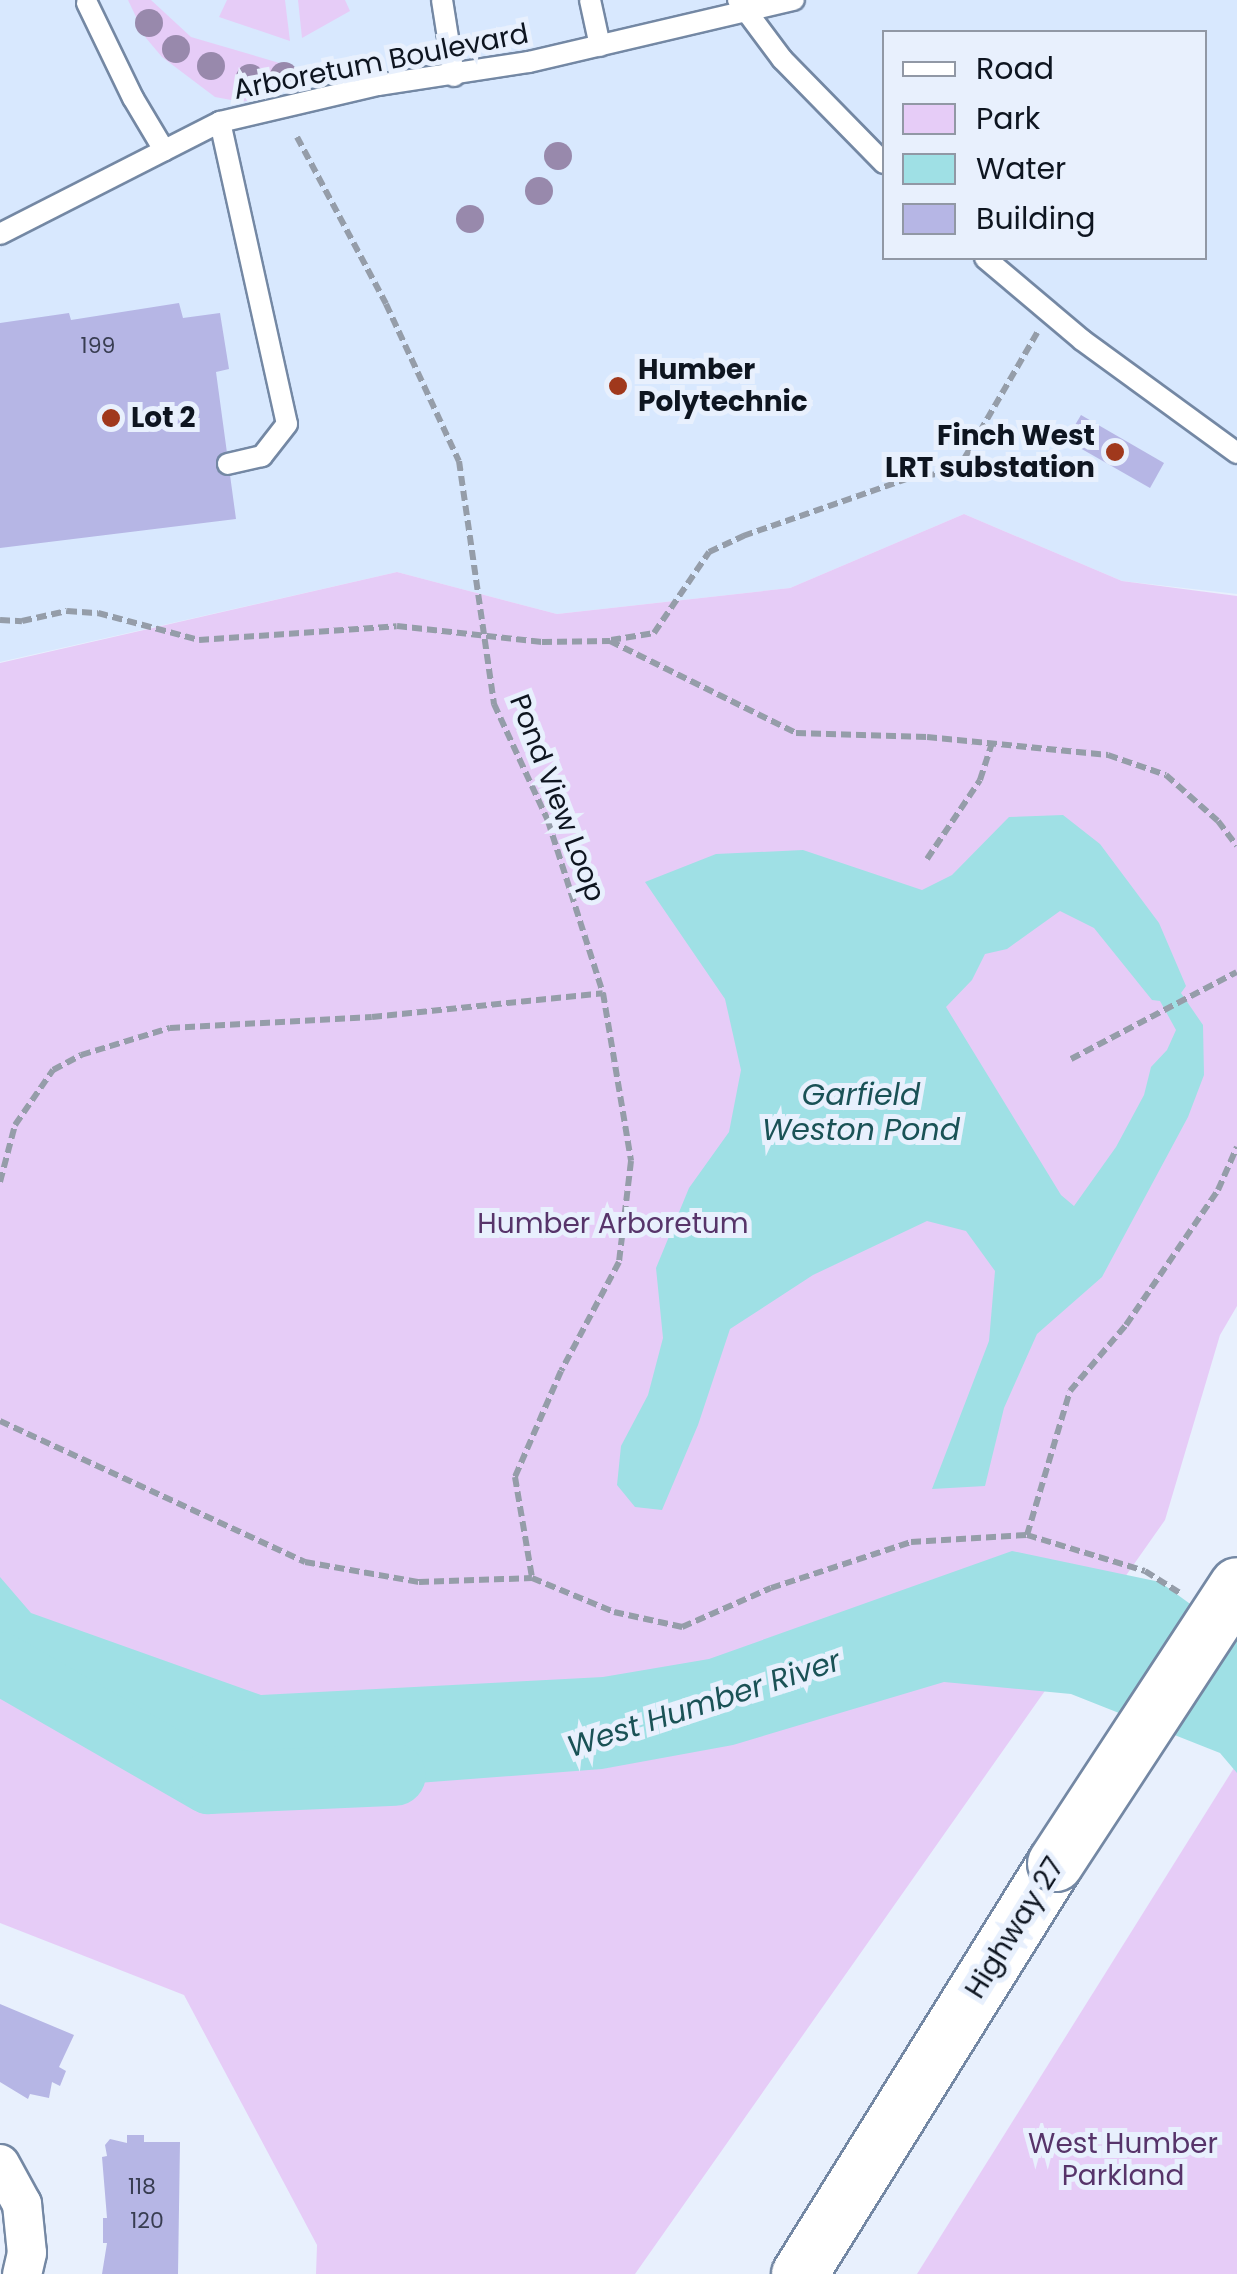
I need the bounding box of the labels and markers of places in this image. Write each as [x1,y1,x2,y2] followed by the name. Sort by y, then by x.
[638,353,808,419] place label: Humber Polytechnic
[607,375,629,397] marker: Humber Polytechnic
[131,401,195,435] place label: Lot 2
[100,407,122,429] marker: Lot 2
[885,419,1095,485] place label: Finch West LRT substation
[1104,441,1126,463] marker: Finch West LRT substation

